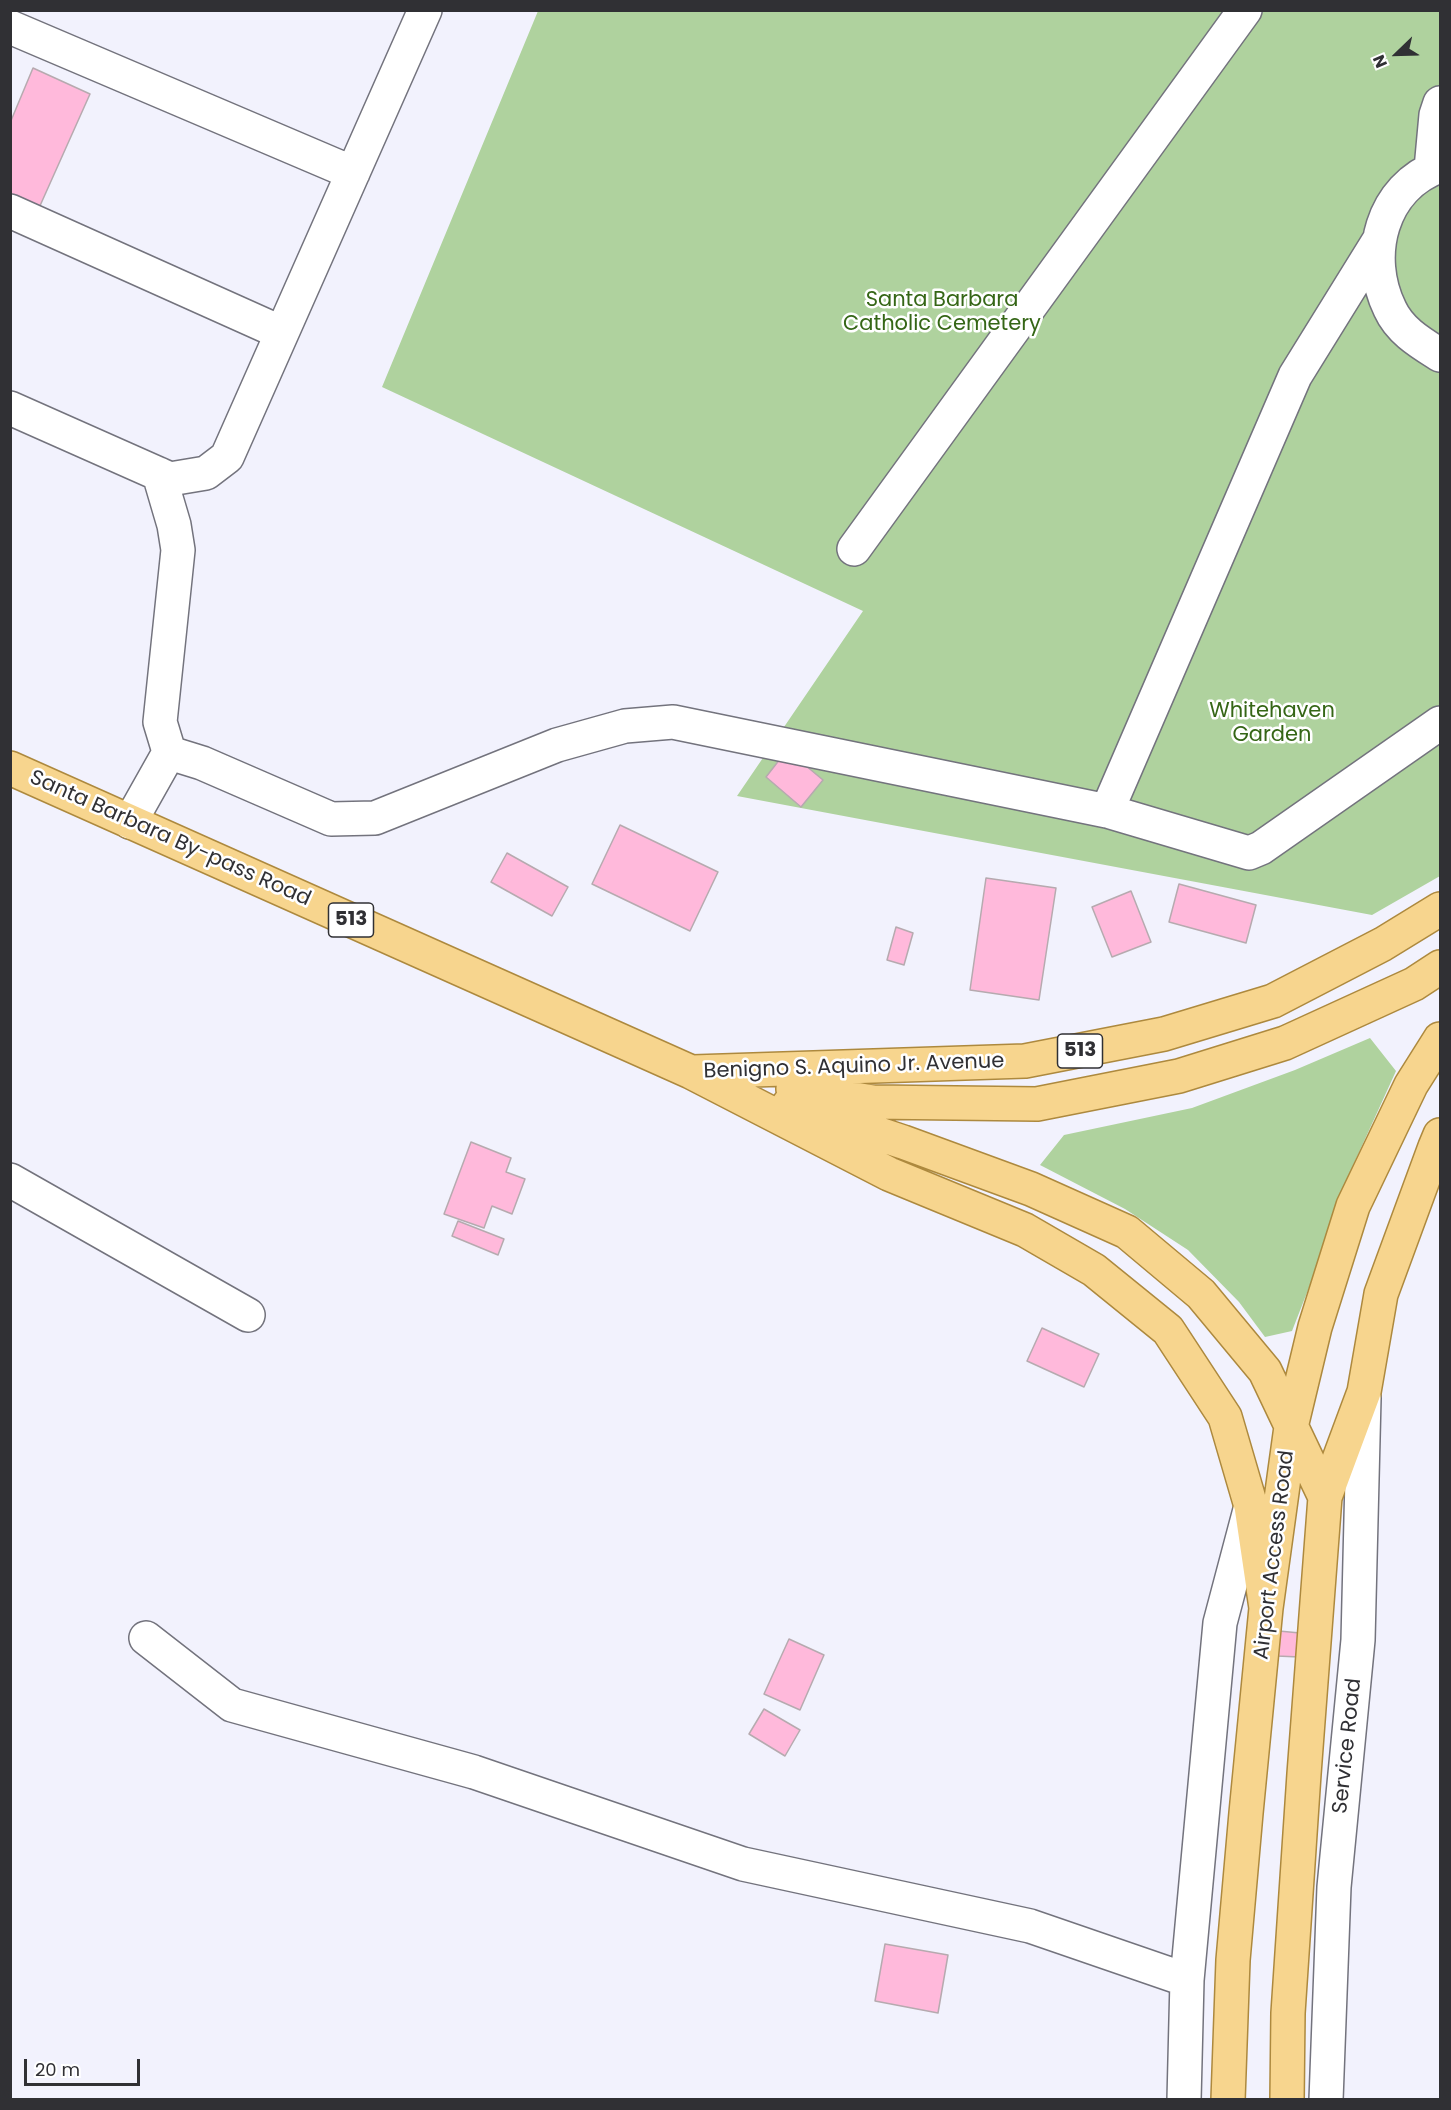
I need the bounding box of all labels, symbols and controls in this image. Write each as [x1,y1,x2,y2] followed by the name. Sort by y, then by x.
[1367,24,1427,84] north arrow
[1367,51,1393,71] text: N
[843,288,1041,338] park label: Santa Barbara Catholic Cemetery
[1209,699,1335,749] park label: Whitehaven Garden
[26,765,314,913] street label: Santa Barbara By-pass Road
[328,903,374,937] road number: 513
[1058,1034,1102,1068] road number: 513
[703,1049,1005,1085] street label: Benigno S. Aquino Jr. Avenue
[1250,1449,1300,1661] street label: Airport Access Road
[1328,1677,1368,1815] street label: Service Road
[27,2047,142,2085] scale bar
[35,2057,80,2082] text: 20 m

